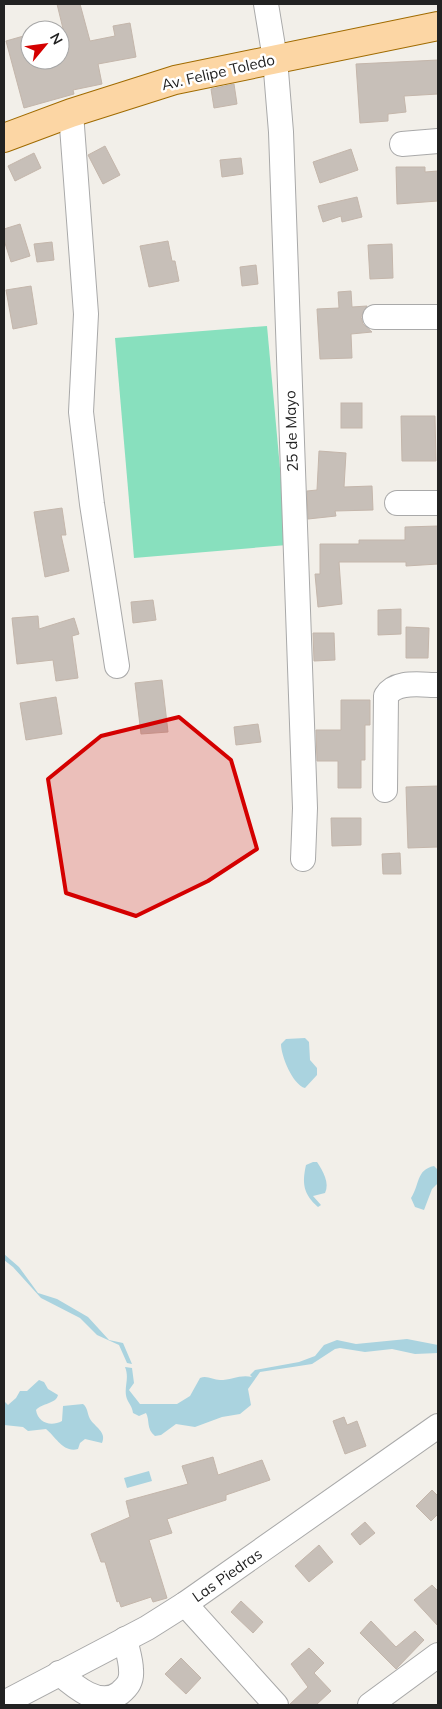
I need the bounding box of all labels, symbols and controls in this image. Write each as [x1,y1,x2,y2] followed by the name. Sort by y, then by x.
[20,20,70,70] north arrow
[46,30,67,48] text: N
[160,50,276,94] street label: Av. Felipe Toledo
[280,390,302,472] street label: 25 de Mayo
[188,1544,266,1606] street label: Las Piedras

